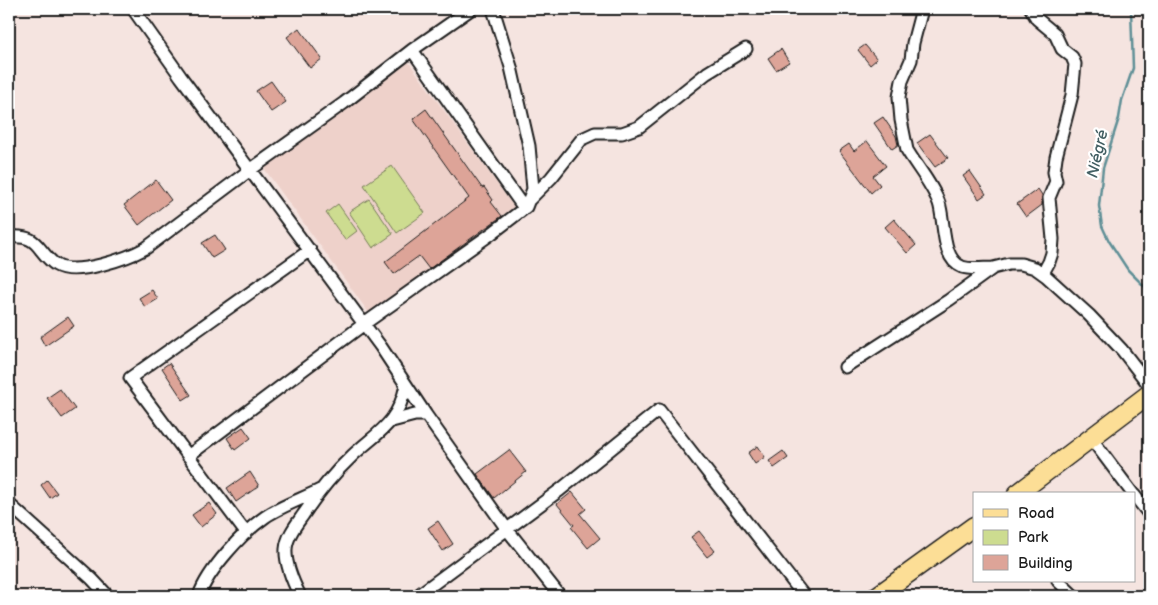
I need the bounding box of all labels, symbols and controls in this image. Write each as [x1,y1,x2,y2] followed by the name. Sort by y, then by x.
[1083,128,1113,180] water label: Niégré
[973,492,1136,582] legend
[1018,504,1054,523] text: Road
[1018,528,1049,547] text: Park
[1018,554,1073,573] text: Building

